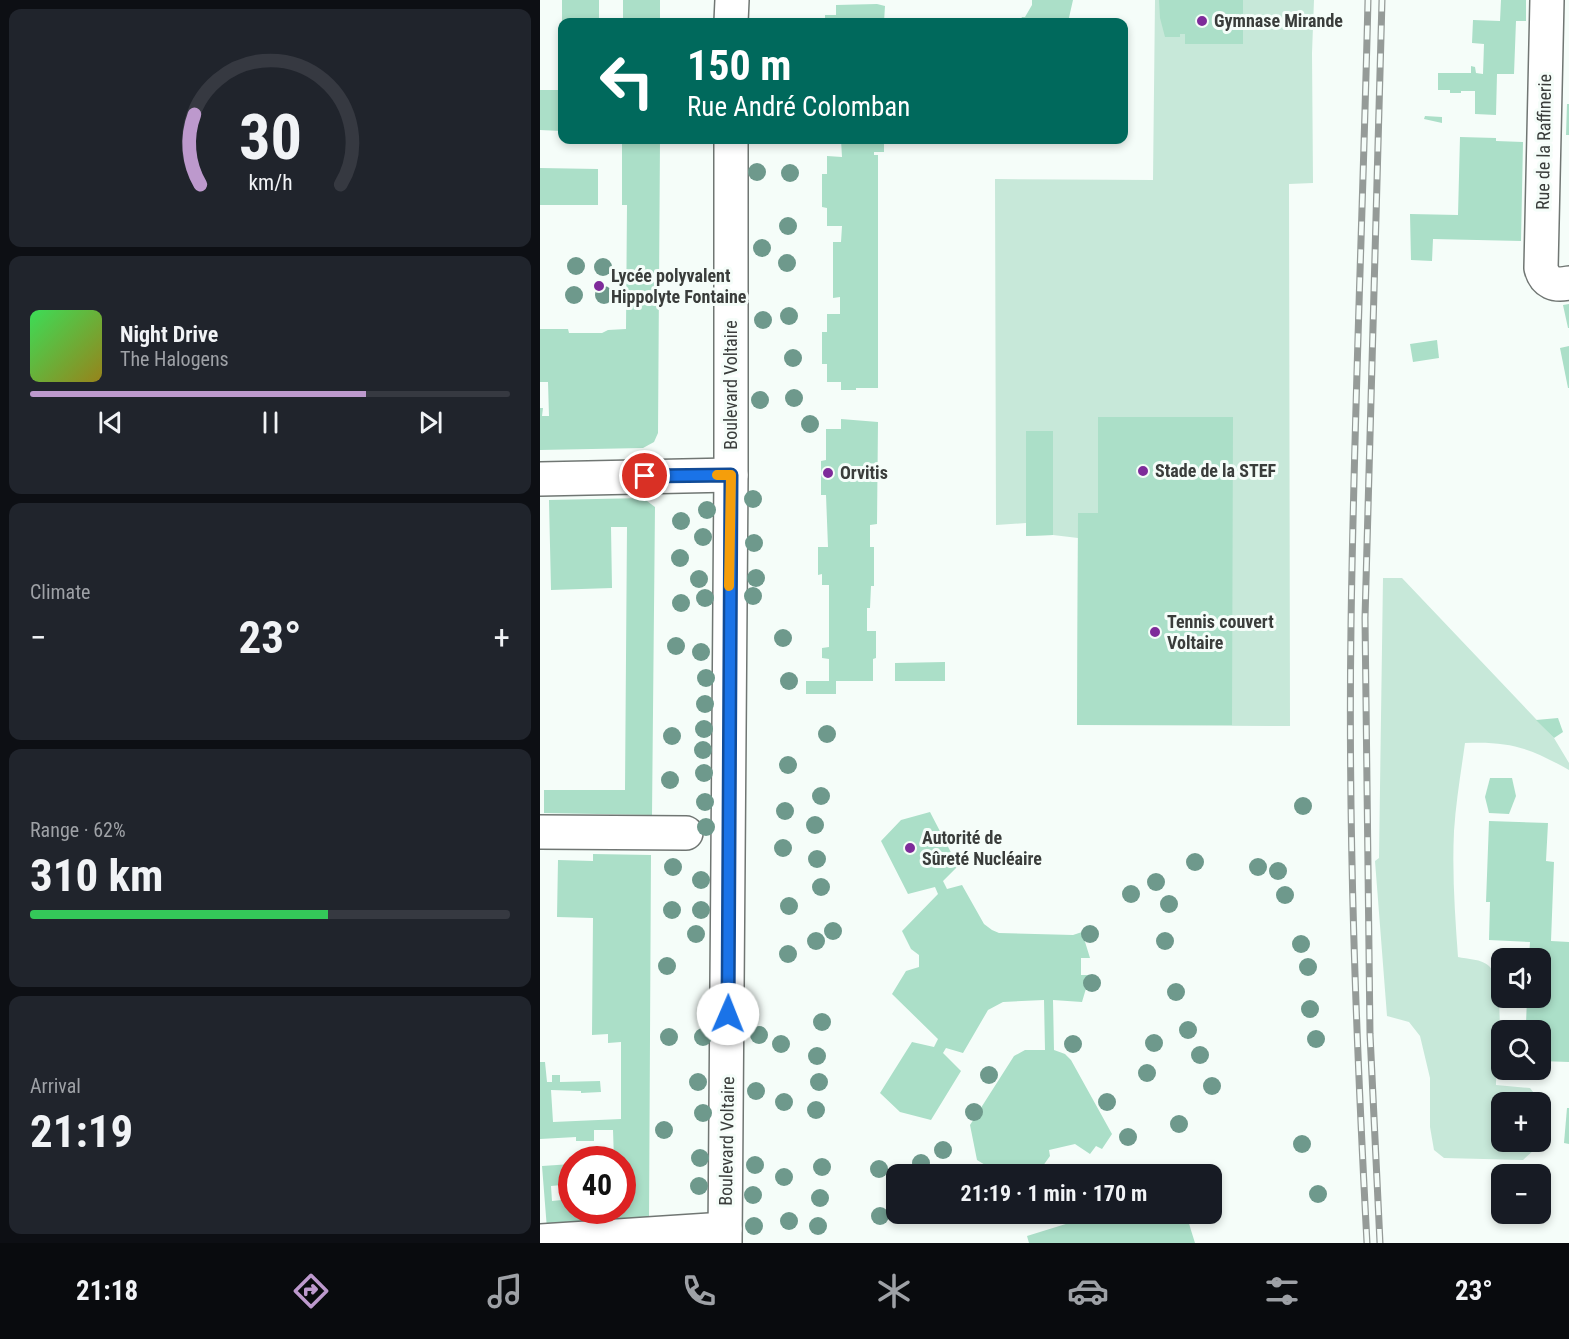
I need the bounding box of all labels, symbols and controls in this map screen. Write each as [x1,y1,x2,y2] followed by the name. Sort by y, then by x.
[1214,10,1343,31] place label: Gymnase Mirande
[1195,14,1209,28] marker: Gymnase Mirande
[687,41,792,90] text: 150 m
[588,42,666,120] icon: left
[1532,74,1555,210] street label: Rue de la Raffinerie
[687,91,910,123] text: Rue André Colomban
[238,101,302,174] text: 30
[248,170,292,195] text: km/h
[611,265,747,307] place label: Lycée polyvalent Hippolyte Fontaine
[592,279,606,293] marker: Lycée polyvalent Hippolyte Fontaine
[720,320,741,450] street label: Boulevard Voltaire
[120,322,218,347] text: Night Drive
[120,347,229,371] text: The Halogens
[94,406,127,439] icon: previous
[254,406,287,439] icon: pause
[414,406,447,439] icon: next
[619,450,670,501] pin
[628,459,661,492] icon: arrive
[1155,460,1277,481] place label: Stade de la STEF
[840,462,888,483] place label: Orvitis
[1136,464,1150,478] marker: Stade de la STEF
[821,466,835,480] marker: Orvitis
[30,580,90,604] text: Climate
[239,611,302,664] text: 23°
[1167,611,1274,653] place label: Tennis couvert Voltaire
[30,618,47,657] text: −
[494,618,510,657] text: +
[1148,625,1162,639] marker: Tennis couvert Voltaire
[30,818,126,842] text: Range · 62%
[922,827,1042,869] place label: Autorité de Sûreté Nucléaire
[903,841,917,855] marker: Autorité de Sûreté Nucléaire
[30,849,163,902] text: 310 km
[1491,948,1551,1224] map controls
[1491,948,1551,1008] button: sound
[696,982,760,1046] position arrow
[1491,1020,1551,1080] button: search
[30,1074,81,1098] text: Arrival
[715,1076,738,1206] street label: Boulevard Voltaire
[1491,1092,1551,1152] button: +
[30,1105,133,1158] text: 21:19
[558,1146,636,1224] speed limit sign: 40
[1491,1164,1551,1224] button: −
[961,1181,1147,1206] text: 21:19 · 1 min · 170 m
[290,1270,332,1312] icon: directions
[484,1270,526,1312] icon: music
[678,1270,720,1312] icon: phone
[873,1270,915,1312] icon: climate
[1067,1270,1109,1312] icon: car
[1261,1270,1303,1312] icon: filters
[76,1275,138,1307] text: 21:18
[1455,1275,1493,1307] text: 23°

